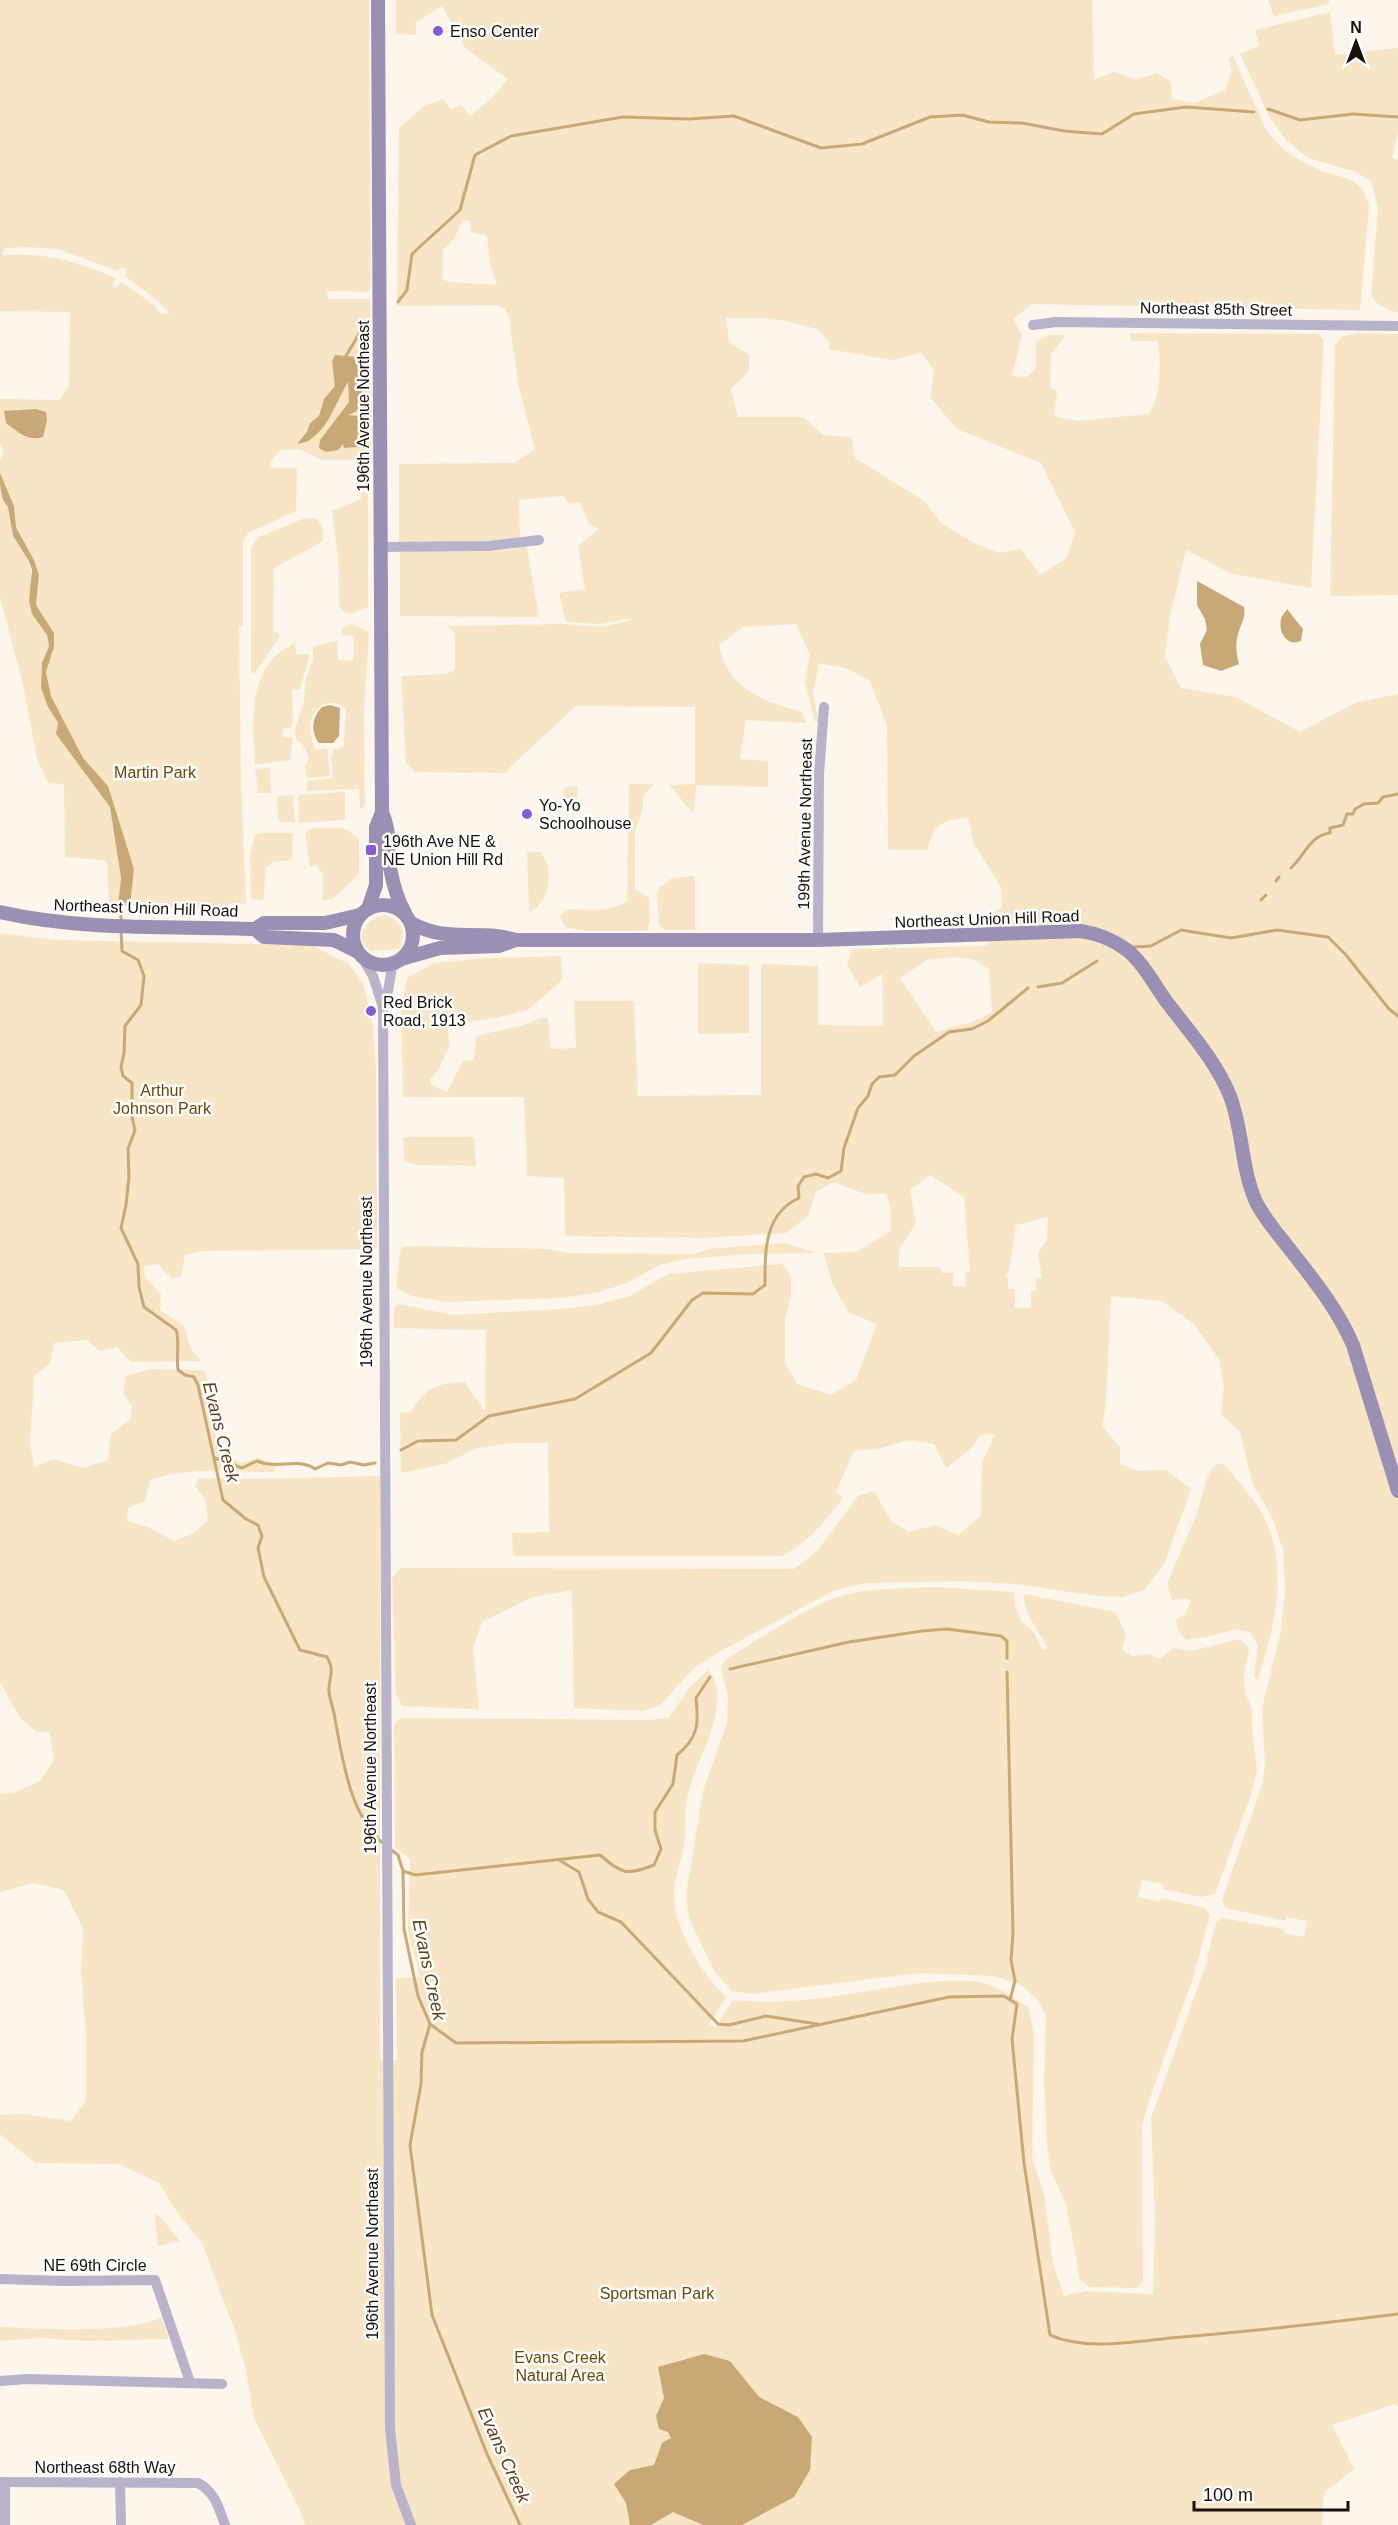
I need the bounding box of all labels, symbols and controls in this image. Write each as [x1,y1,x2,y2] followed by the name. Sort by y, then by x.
[1326,12,1386,72] north arrow
[1350,19,1362,36] text: N
[450,23,540,40] place label: Enso Center
[431,24,445,38] marker: Enso Center
[1140,299,1293,319] street label: Northeast 85th Street
[355,320,372,492] street label: 196th Avenue Northeast
[795,738,815,910] street label: 199th Avenue Northeast
[114,764,197,781] park label: Martin Park
[539,797,632,832] place label: Yo-Yo Schoolhouse
[520,807,534,821] marker: Yo-Yo Schoolhouse
[383,833,503,868] place label: 196th Ave NE & NE Union Hill Rd
[364,843,378,857] marker: 196th Ave NE & NE Union Hill Rd
[53,896,239,920] street label: Northeast Union Hill Road
[894,907,1080,931] street label: Northeast Union Hill Road
[383,994,466,1029] place label: Red Brick Road, 1913
[364,1004,378,1018] marker: Red Brick Road, 1913
[113,1082,212,1117] park label: Arthur Johnson Park
[358,1196,375,1368] street label: 196th Avenue Northeast
[199,1380,243,1485] water label: Evans Creek
[362,1682,379,1854] street label: 196th Avenue Northeast
[409,1918,450,2023] water label: Evans Creek
[364,2168,381,2340] street label: 196th Avenue Northeast
[43,2257,147,2274] street label: NE 69th Circle
[600,2285,715,2302] park label: Sportsman Park
[514,2349,607,2384] park label: Evans Creek Natural Area
[474,2404,534,2507] water label: Evans Creek
[35,2459,175,2476] street label: Northeast 68th Way
[1194,2474,1348,2512] scale bar
[1203,2485,1253,2505] text: 100 m

